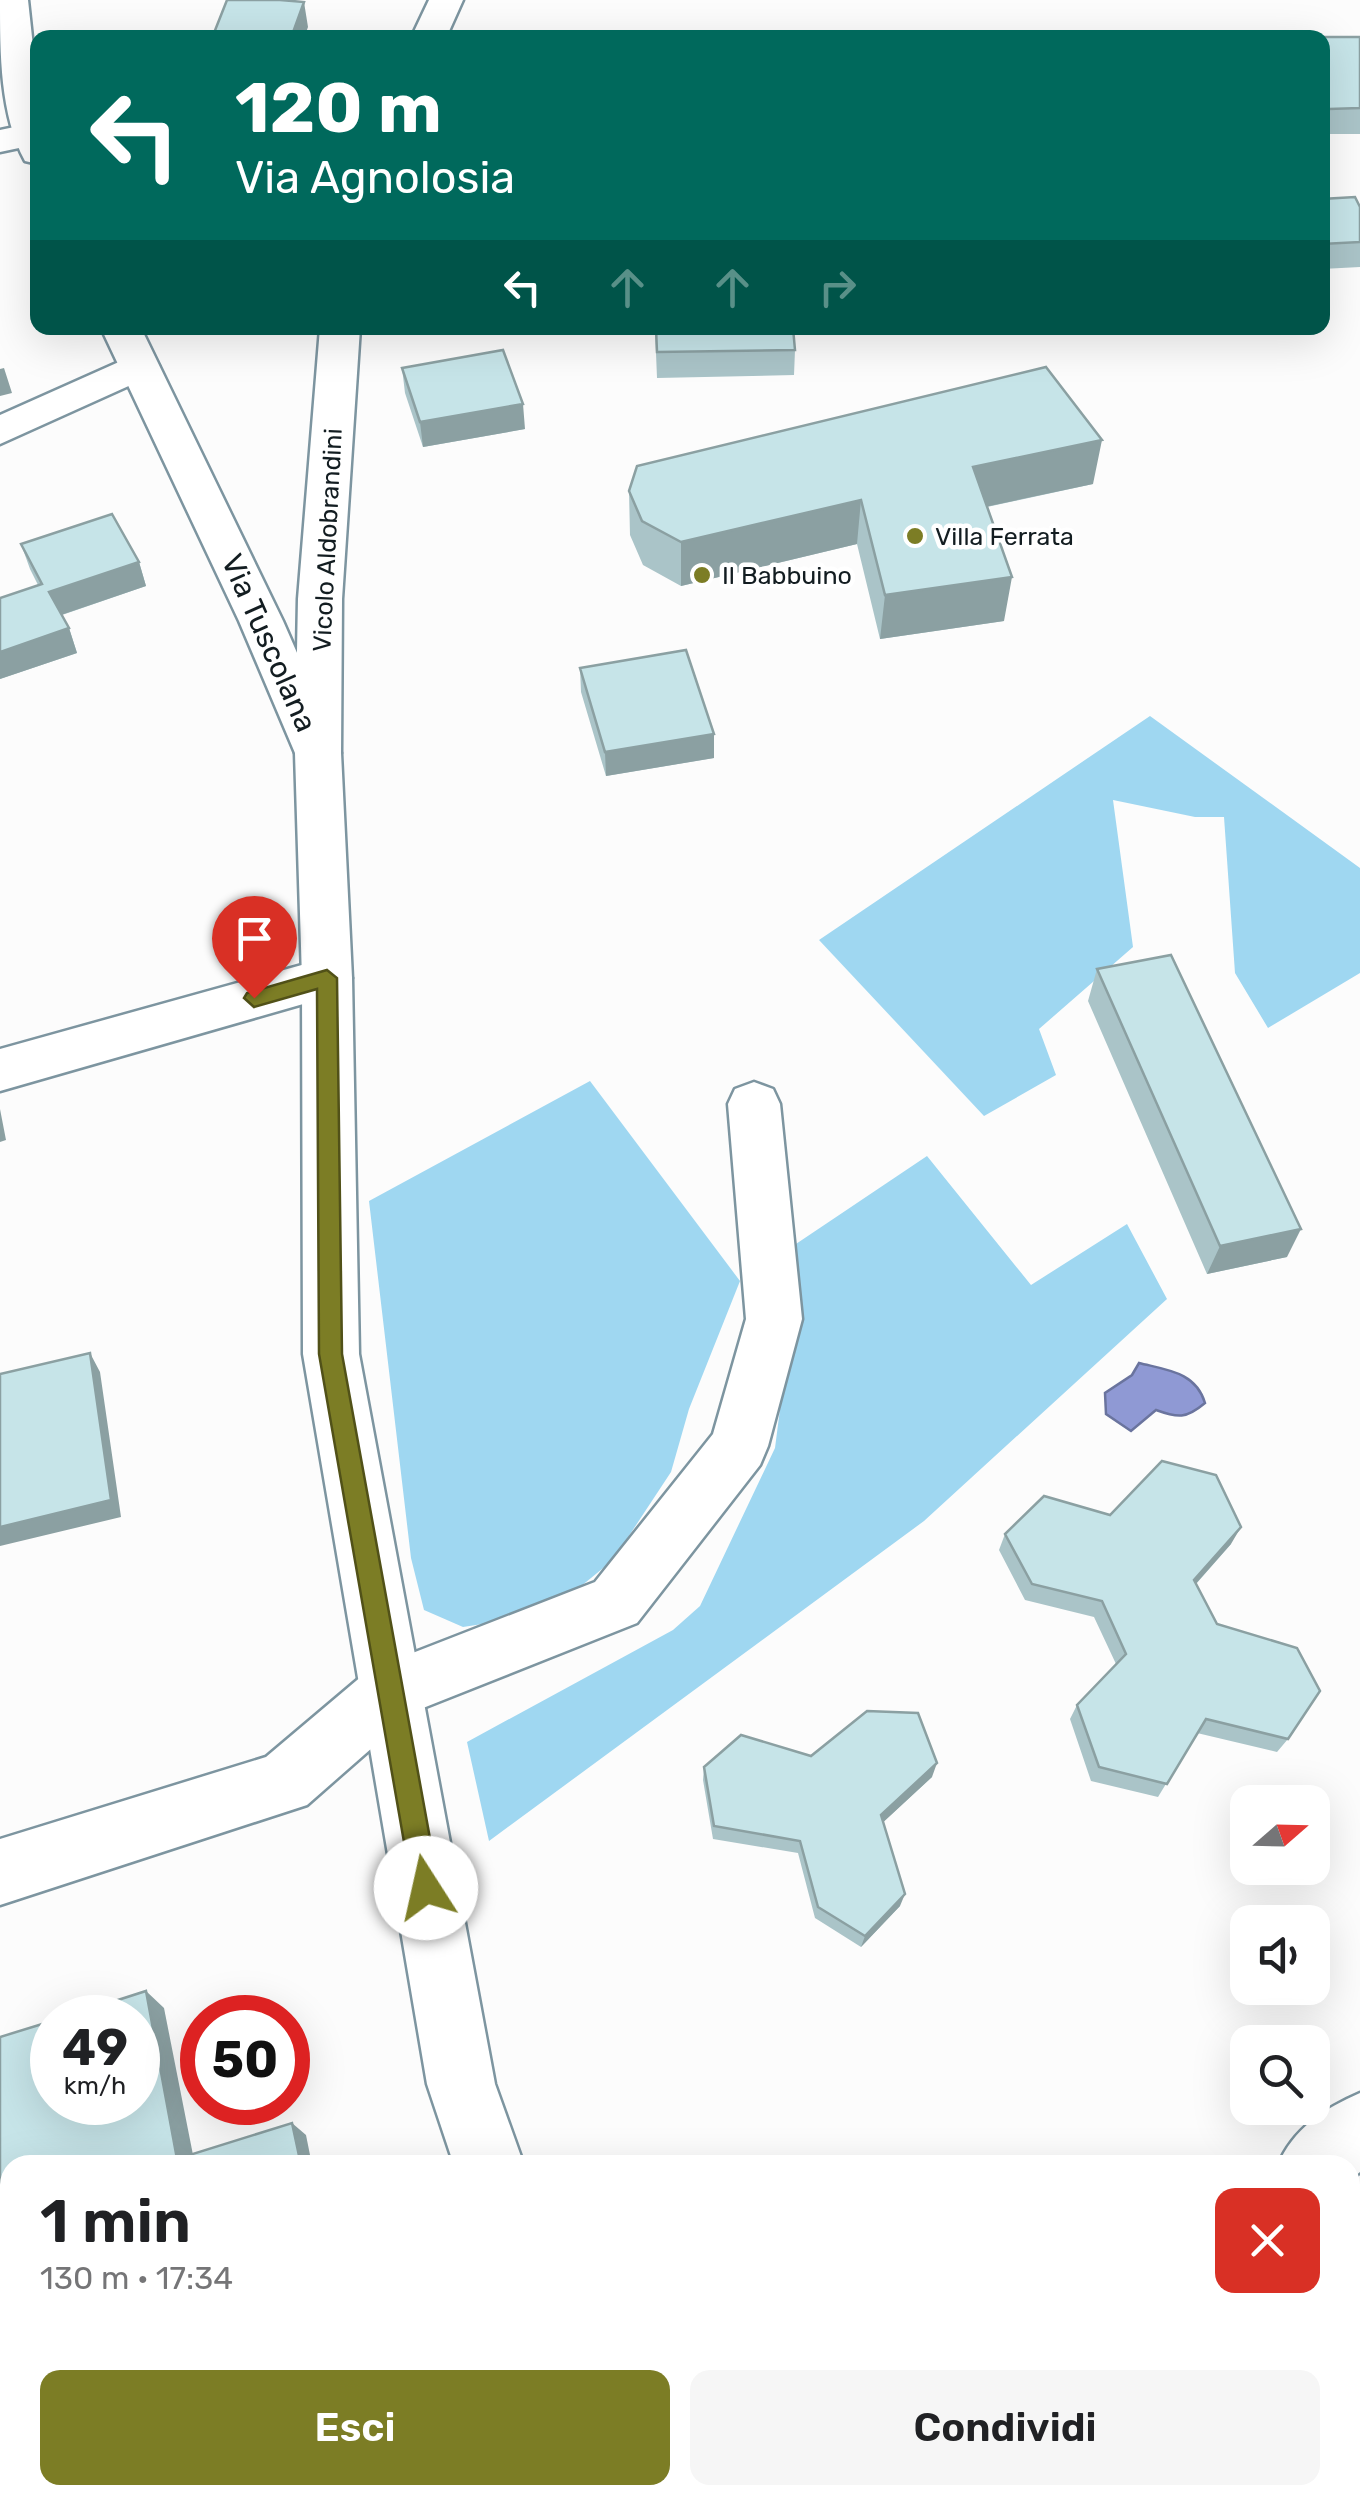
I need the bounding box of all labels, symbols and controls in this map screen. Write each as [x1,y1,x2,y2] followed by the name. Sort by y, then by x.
[235,67,442,150] text: 120 m
[70,70,200,200] icon: left
[235,151,515,204] text: Via Agnolosia
[495,260,550,315] icon: left
[600,260,655,315] icon: ahead
[705,260,760,315] icon: ahead
[810,260,865,315] icon: right
[307,428,348,652] street label: Vicolo Aldobrandini
[935,522,1074,551] place label: Villa Ferrata
[904,525,926,547] marker: Villa Ferrata
[214,549,324,737] street label: Via Tuscolana
[722,561,852,590] place label: Il Babbuino
[691,564,713,586] marker: Il Babbuino
[212,896,297,999] pin
[227,911,282,966] icon: arrive
[1230,1785,1330,1885] north arrow
[1230,1785,1330,2125] map controls
[374,1836,478,1940] position arrow
[1230,1905,1330,2005] button: sound
[180,1995,310,2125] speed limit sign: 50
[62,2018,128,2078] text: 49
[1230,2025,1330,2125] button: search
[64,2071,126,2100] text: km/h
[40,2186,191,2257] text: 1 min
[1215,2188,1320,2293] button: close
[40,2259,233,2297] text: 130 m · 17:34
[40,2370,670,2485] button: Esci
[690,2370,1320,2485] button: Condividi

